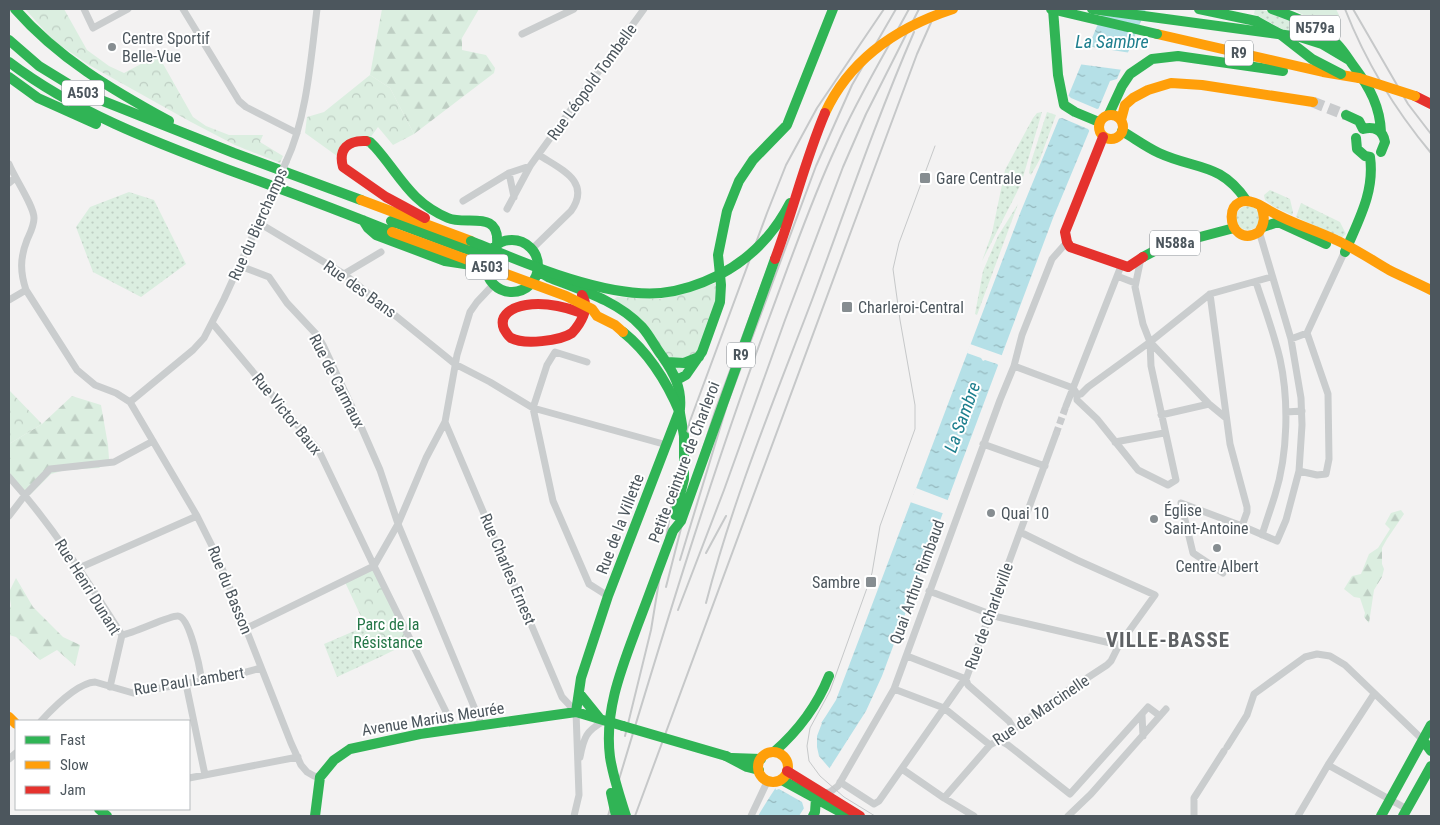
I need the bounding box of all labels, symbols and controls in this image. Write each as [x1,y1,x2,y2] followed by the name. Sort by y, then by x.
[1290,15,1340,40] road number: N579a
[543,20,641,144] street label: Rue Léopold Tombelle
[122,29,210,66] place label: Centre Sportif Belle-Vue
[1075,31,1149,52] water label: La Sambre
[1225,40,1253,66] road number: R9
[106,41,118,53] marker: Centre Sportif Belle-Vue
[62,80,104,106] road number: A503
[225,165,291,283] street label: Rue du Bierchamps
[936,169,1021,188] place label: Gare Centrale
[918,171,932,185] marker: Gare Centrale
[1150,230,1200,256] road number: N588a
[466,254,508,280] road number: A503
[320,256,400,322] street label: Rue des Bans
[858,298,964,317] place label: Charleroi-Central
[840,300,854,314] marker: Charleroi-Central
[305,331,369,431] street label: Rue de Carmaux
[727,342,755,368] road number: R9
[248,369,326,459] street label: Rue Victor Baux
[644,379,724,545] street label: Petite ceinture de Charleroi
[940,379,984,455] water label: La Sambre
[592,471,648,577] street label: Rue de la Villette
[1164,501,1249,538] place label: Église Saint-Antoine
[1001,504,1049,523] place label: Quai 10
[985,507,997,519] marker: Quai 10
[476,511,540,628] street label: Rue Charles Ernest
[1148,513,1160,525] marker: Église Saint-Antoine
[886,517,948,647] street label: Quai Arthur Rimbaud
[51,536,125,639] street label: Rue Henri Dunant
[1211,542,1223,554] marker: Centre Albert
[204,543,256,637] street label: Rue du Basson
[1175,557,1259,576] place label: Centre Albert
[961,560,1017,672] street label: Rue de Charleville
[812,573,860,592] place label: Sambre
[864,575,878,589] marker: Sambre
[353,615,423,652] park label: Parc de la Résistance
[1106,628,1230,652] district label: VILLE-BASSE
[132,663,246,699] street label: Rue Paul Lambert
[989,671,1093,749] street label: Rue de Marcinelle
[361,698,505,740] street label: Avenue Marius Meurée
[15,720,190,810] legend
[60,731,85,749] text: Fast
[60,756,89,774] text: Slow
[60,781,86,799] text: Jam

